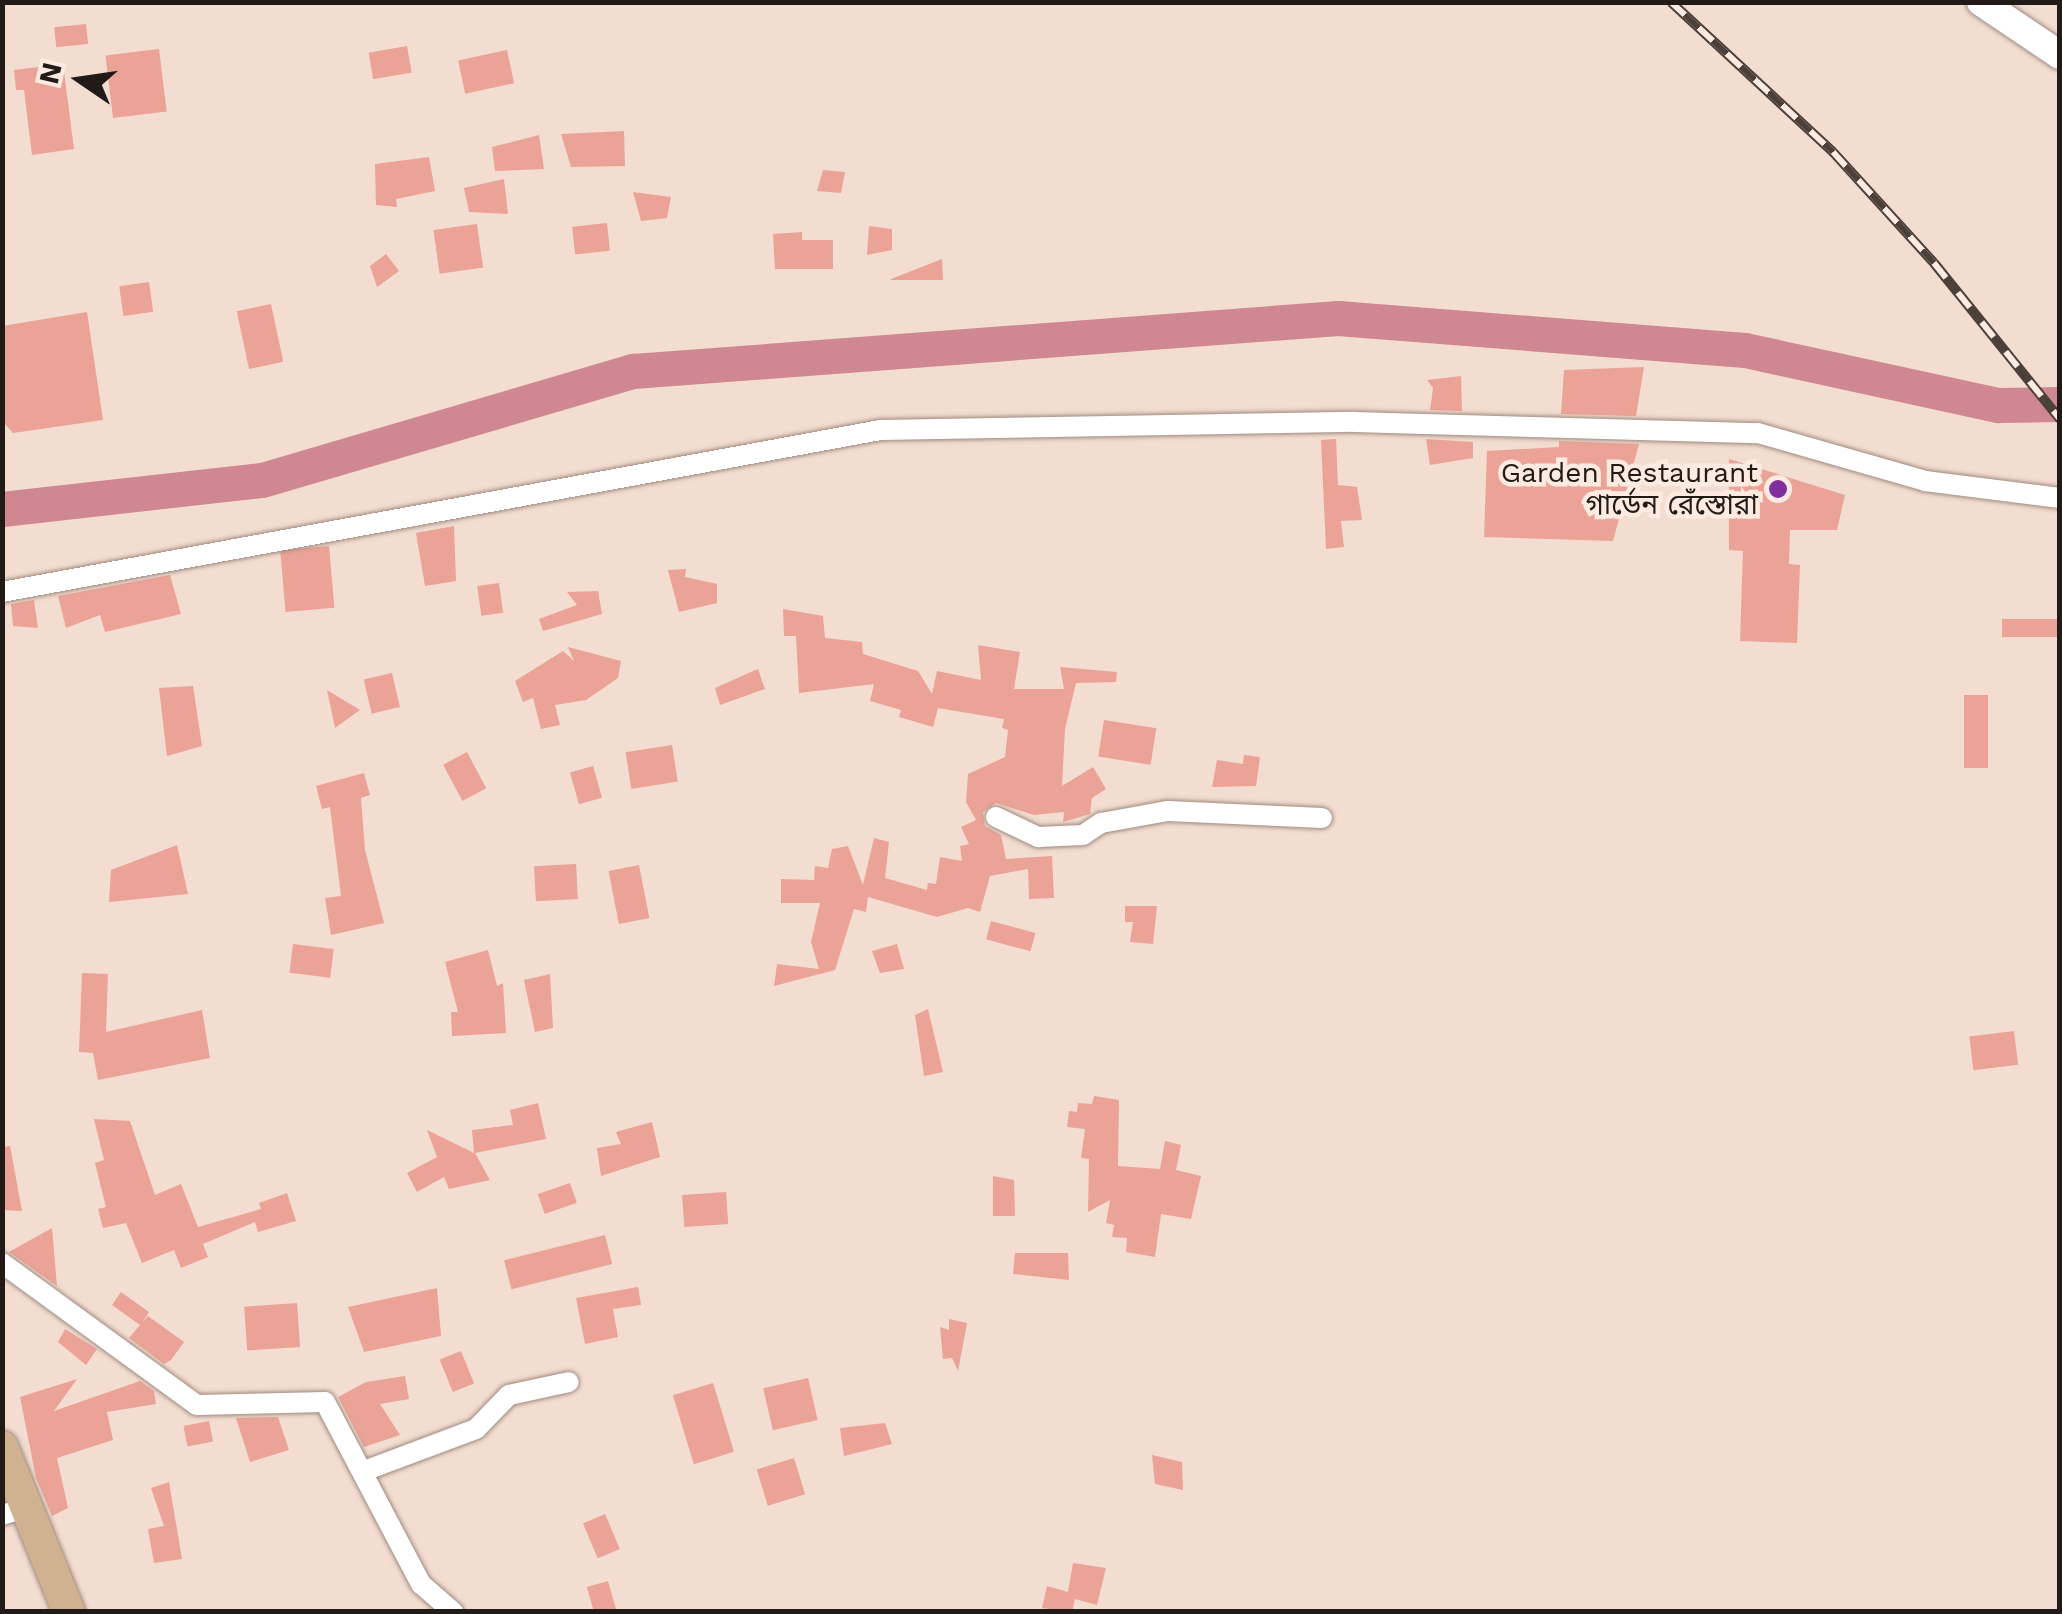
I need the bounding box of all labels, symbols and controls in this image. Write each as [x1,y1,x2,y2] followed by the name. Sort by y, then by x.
[30,30,130,130] north arrow
[32,59,69,87] text: N
[1501,456,1758,522] place label: Garden Restaurant গার্ডেন রেঁস্তোরা
[1767,478,1789,500] marker: Garden Restaurant গার্ডেন রেঁস্তোরা

